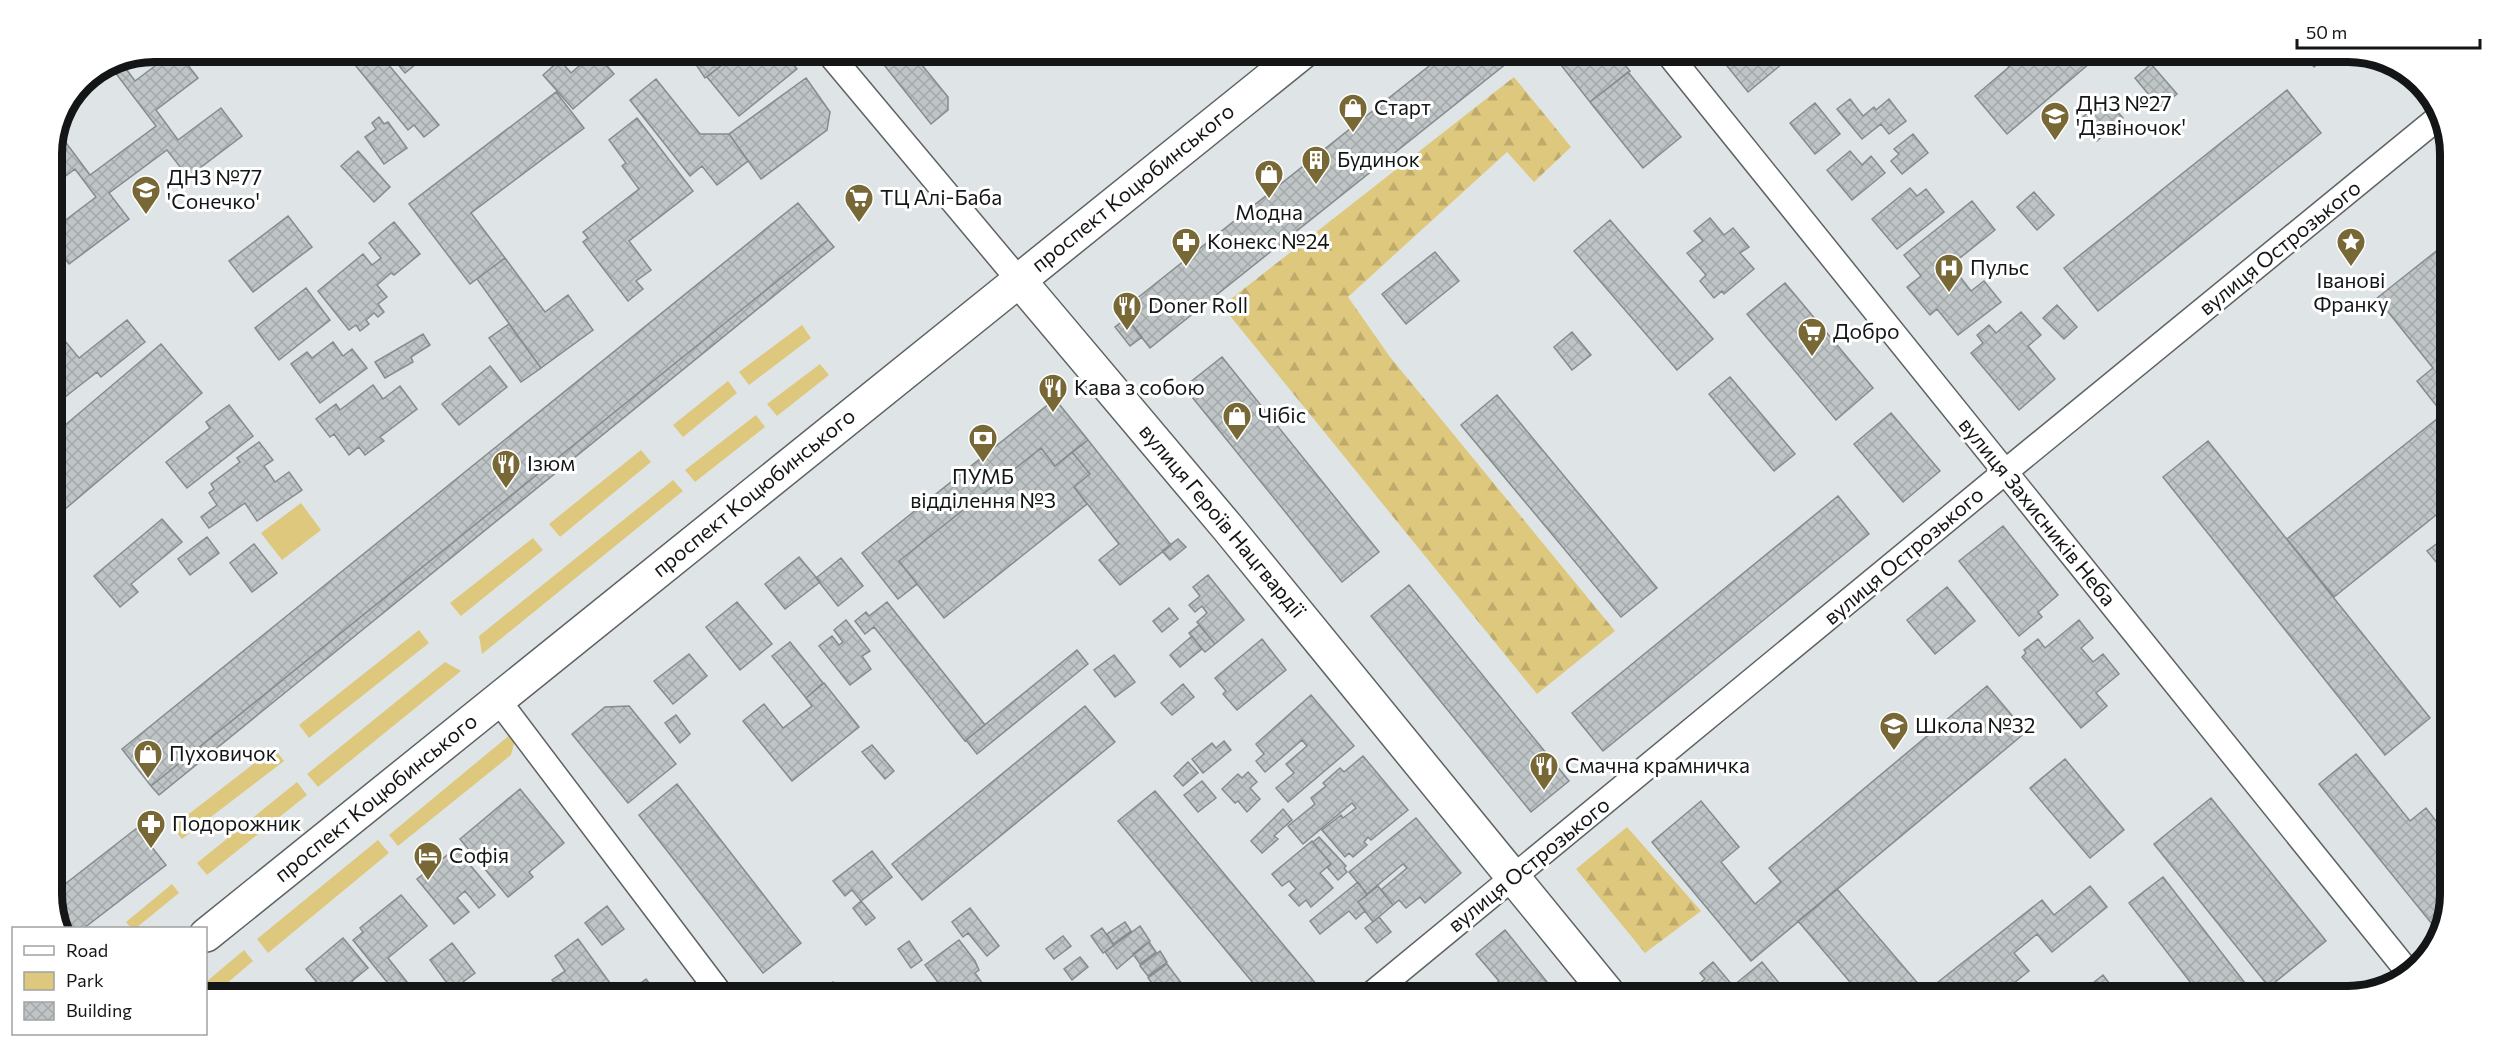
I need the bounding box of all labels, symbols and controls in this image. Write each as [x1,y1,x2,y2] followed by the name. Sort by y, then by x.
[2297,12,2480,50] scale bar
[2306,21,2347,43] text: 50 m
[2076,90,2186,139] place label: ДНЗ №27 'Дзвіночок'
[1337,92,1369,134] shop icon: Старт
[1374,94,1431,119] place label: Старт
[1026,97,1238,276] street label: проспект Коцюбинського
[2039,100,2071,142] school or university icon: ДНЗ №27 'Дзвіночок'
[1300,144,1332,186] building icon: Будинок
[1337,146,1420,171] place label: Будинок
[1253,158,1285,200] shop icon: Модна
[167,164,262,213] place label: ДНЗ №77 'Сонечко'
[130,174,162,216] school or university icon: ДНЗ №77 'Сонечко'
[2193,174,2365,320] street label: вулиця Острозького
[843,182,875,224] supermarket icon: ТЦ Алі-Баба
[880,184,1002,209] place label: ТЦ Алі-Баба
[1235,199,1303,224] place label: Модна
[1170,226,1202,268] pharmacy icon: Конекс №24
[2335,226,2367,268] place icon: Іванові Франку
[1207,228,1330,253] place label: Конекс №24
[1933,252,1965,294] hospital icon: Пульс
[1970,254,2029,279] place label: Пульс
[2313,267,2389,316] place label: Іванові Франку
[1111,290,1143,332] restaurant icon: Doner Roll
[1148,292,1248,317] place label: Doner Roll
[1796,316,1828,358] supermarket icon: Добро
[1833,318,1900,343] place label: Добро
[1037,372,1069,414] restaurant icon: Кава з собою
[1074,374,1205,399] place label: Кава з собою
[1221,400,1253,442] shop icon: Чібіс
[647,402,859,581] street label: проспект Коцюбинського
[1258,402,1306,427] place label: Чібіс
[1954,412,2122,610] street label: вулиця Захисників Неба
[1135,418,1312,622] street label: вулиця Героїв Нацгвардії
[967,422,999,464] bank icon: ПУМБ відділення №3
[490,448,522,490] restaurant icon: Ізюм
[527,450,575,475] place label: Ізюм
[910,463,1056,512] place label: ПУМБ відділення №3
[1818,481,1988,629] street label: вулиця Острозького
[269,707,481,886] street label: проспект Коцюбинського
[1878,710,1910,752] school or university icon: Школа №32
[1915,712,2035,737] place label: Школа №32
[132,738,164,780] shop icon: Пуховичок
[169,740,277,765] place label: Пуховичок
[1528,750,1560,792] restaurant icon: Смачна крамничка
[1565,752,1750,777] place label: Смачна крамничка
[1442,791,1614,937] street label: вулиця Острозького
[135,808,167,850] pharmacy icon: Подорожник
[172,810,301,835] place label: Подорожник
[412,840,444,882] hotel icon: Софія
[449,842,509,867] place label: Софія
[12,927,207,1035] legend
[66,939,108,961] text: Road
[66,969,104,991] text: Park
[66,999,132,1021] text: Building

